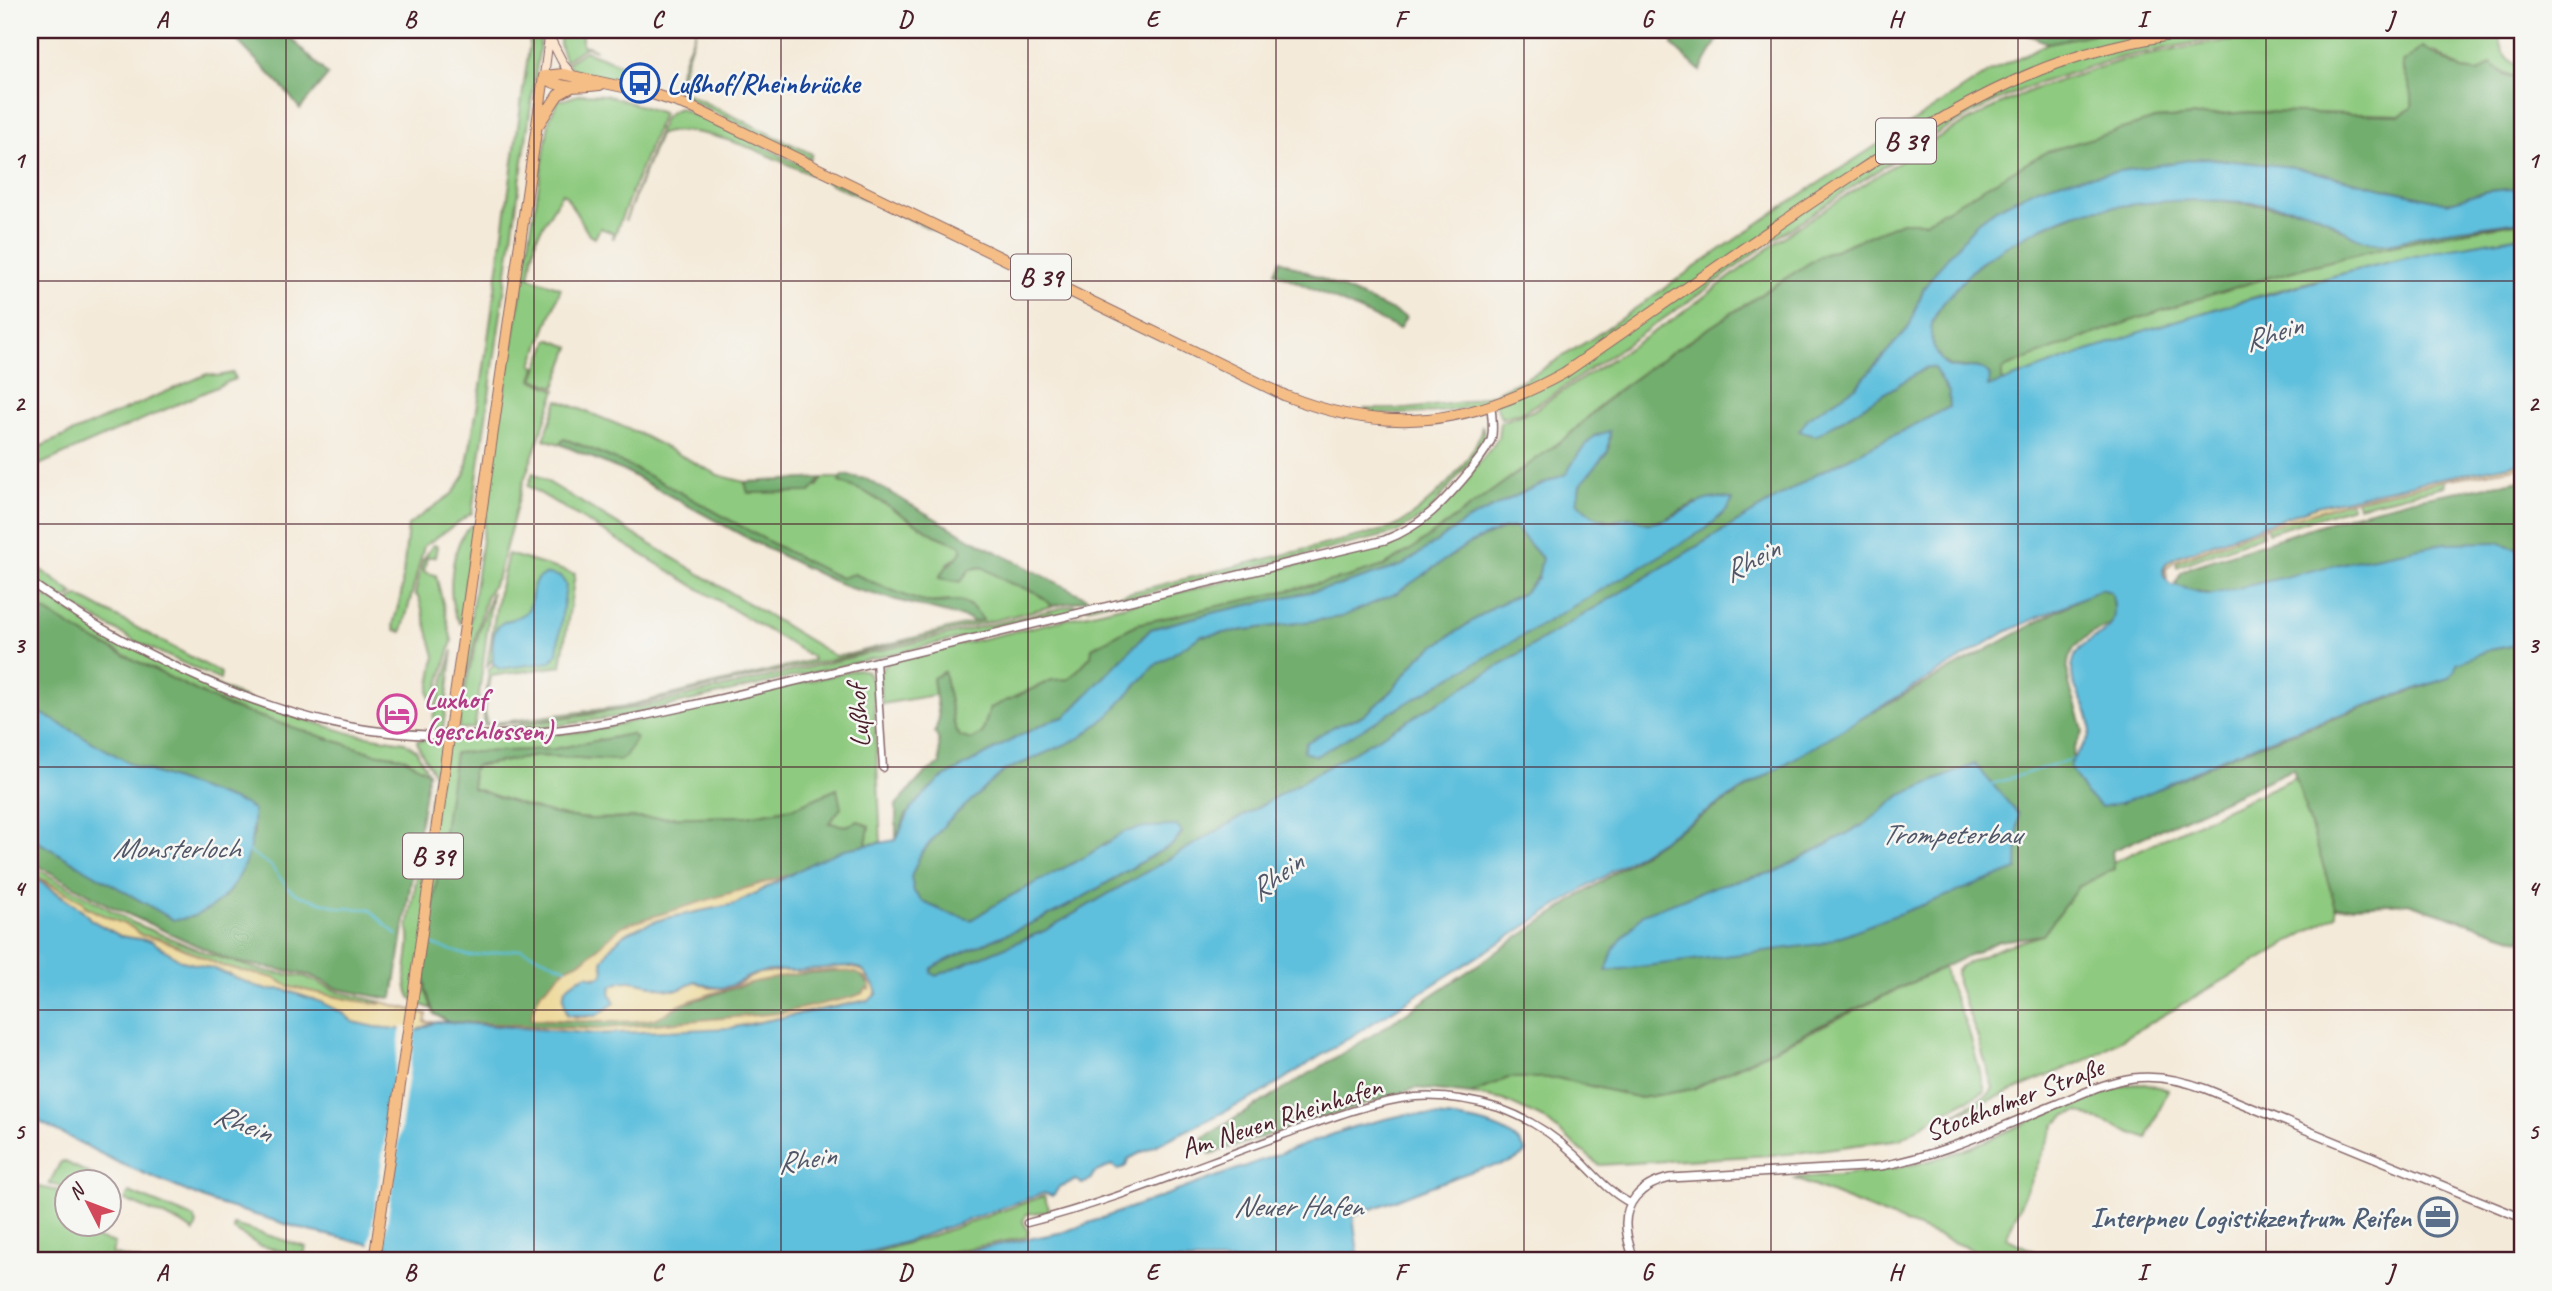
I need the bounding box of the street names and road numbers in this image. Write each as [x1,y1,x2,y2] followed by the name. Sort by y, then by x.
[1876,118,1936,164] road number: B 39
[1011,254,1071,300] road number: B 39
[838,677,878,749] street label: Lußhof
[403,834,463,878] road number: B 39
[1920,1048,2110,1149] street label: Stockholmer Straße
[1176,1068,1387,1166] street label: Am Neuen Rheinhafen

